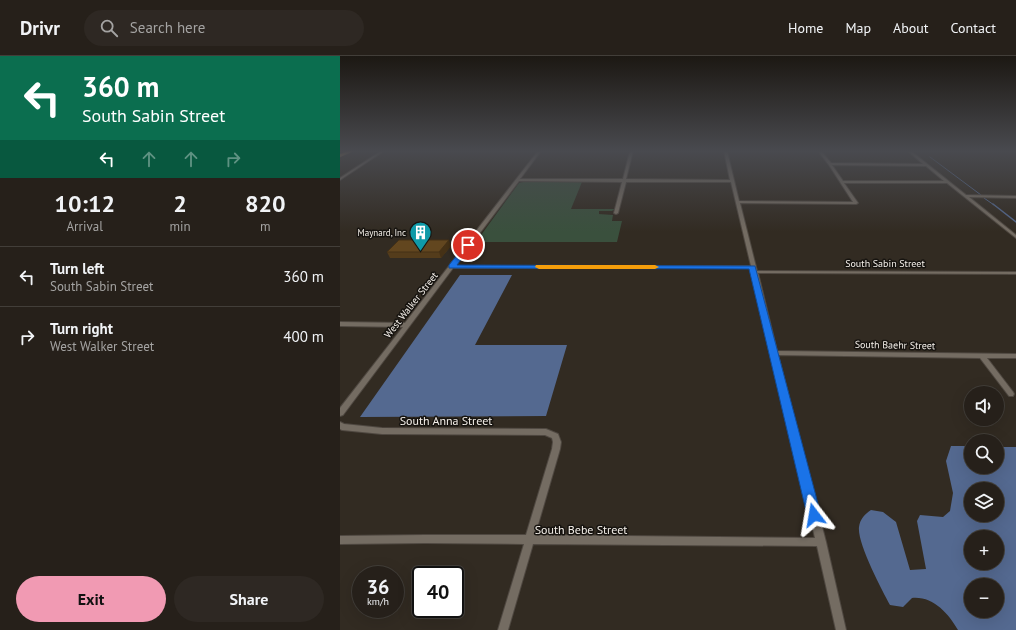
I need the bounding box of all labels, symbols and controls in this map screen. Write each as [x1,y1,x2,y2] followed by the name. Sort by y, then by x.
[84,10,364,46] search box
[20,16,60,40] text: Drivr
[98,17,120,39] icon: search
[130,18,205,37] text: Search here
[788,19,823,37] text: Home
[845,19,871,37] text: Map
[893,19,929,37] text: About
[951,19,996,37] text: Contact
[82,68,159,105] text: 360 m
[16,72,68,124] icon: left
[82,104,225,127] text: South Sabin Street
[96,148,118,170] icon: left
[138,148,160,170] icon: ahead
[180,148,202,170] icon: ahead
[222,148,244,170] icon: right
[54,188,115,219] text: 10:12
[173,188,187,219] text: 2
[245,188,286,219] text: 820
[67,218,103,235] text: Arrival
[169,218,191,235] text: min
[260,218,271,235] text: m
[408,219,434,252] building icon: Maynard, Inc
[358,227,406,238] place label: Maynard, Inc
[451,228,485,262] pin
[457,234,479,256] icon: arrive
[845,257,925,270] street label: South Sabin Street
[50,259,104,278] text: Turn left
[16,266,38,288] icon: left
[283,267,324,286] text: 360 m
[381,269,441,341] street label: West Walker Street
[50,278,154,295] text: South Sabin Street
[50,319,113,338] text: Turn right
[16,326,38,348] icon: right
[283,327,324,346] text: 400 m
[50,338,154,355] text: West Walker Street
[855,338,936,352] street label: South Baehr Street
[964,386,1004,618] map controls
[964,386,1004,426] button: sound
[400,413,492,428] street label: South Anna Street
[964,434,1004,474] button: search
[964,482,1004,522] button: layers
[793,494,835,536] position arrow
[535,522,627,537] street label: South Bebe Street
[964,530,1004,570] button: +
[412,566,464,618] speed limit sign: 40
[367,574,389,600] text: 36
[16,576,166,622] button: Exit
[174,576,324,622] button: Share
[964,578,1004,618] button: −
[367,595,389,608] text: km/h

